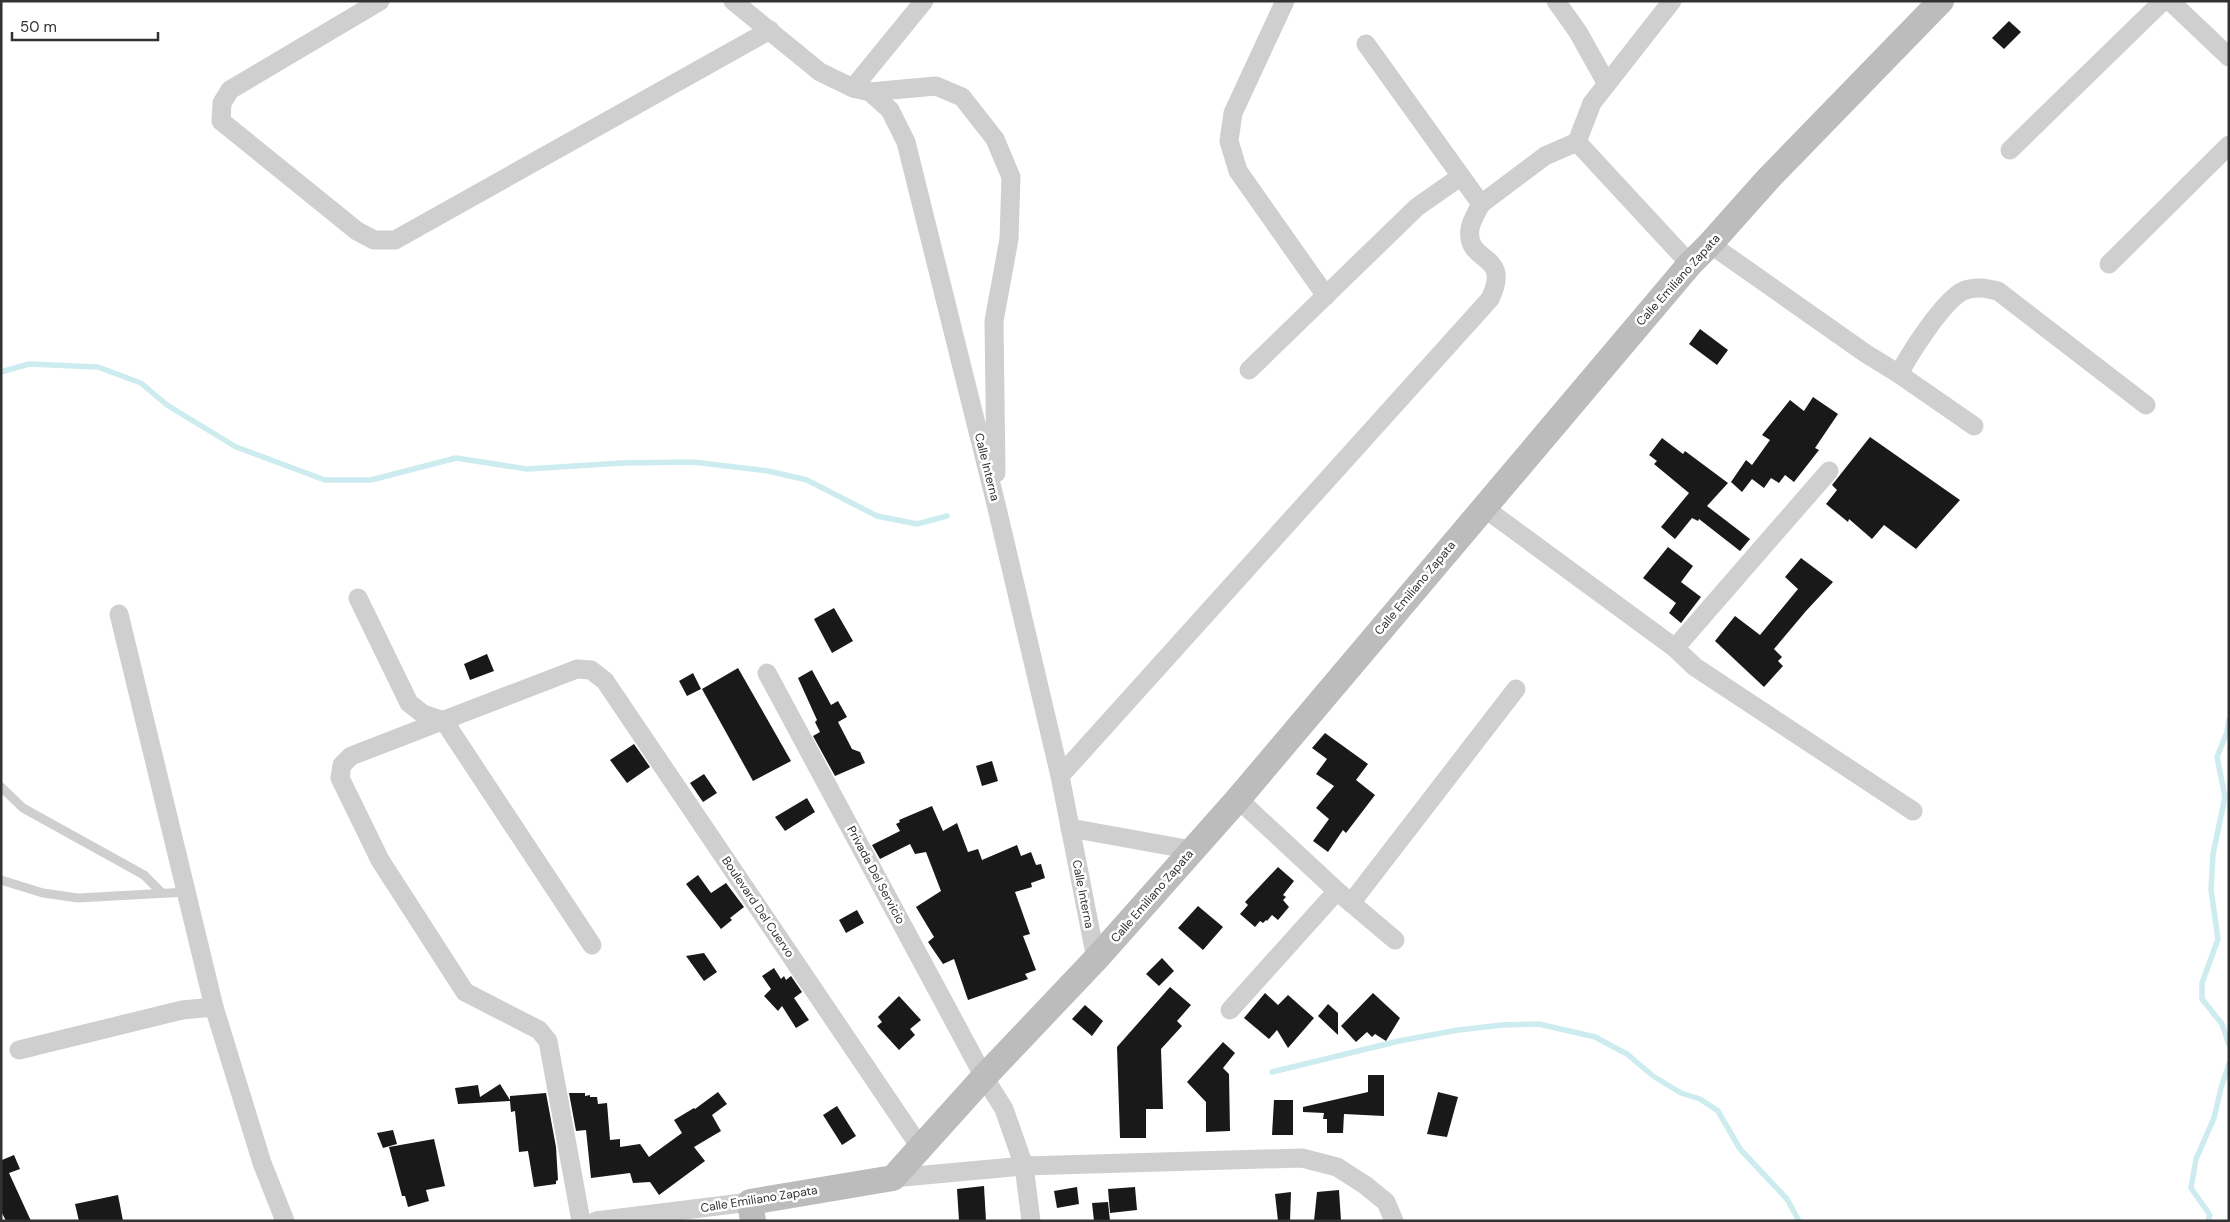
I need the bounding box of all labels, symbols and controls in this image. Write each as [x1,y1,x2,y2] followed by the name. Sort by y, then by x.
[12,10,159,42] scale bar
[20,17,57,37] text: 50 m
[1632,231,1724,329] street label: Calle Emiliano Zapata
[971,431,1003,503] street label: Calle Interna
[1371,538,1459,638] street label: Calle Emiliano Zapata
[843,823,909,927] street label: Privada Del Servicio
[1107,846,1197,946] street label: Calle Emiliano Zapata
[718,853,798,961] street label: Boulevard Del Cuervo
[1069,858,1097,930] street label: Calle Interna
[699,1182,819,1216] street label: Calle Emiliano Zapata

